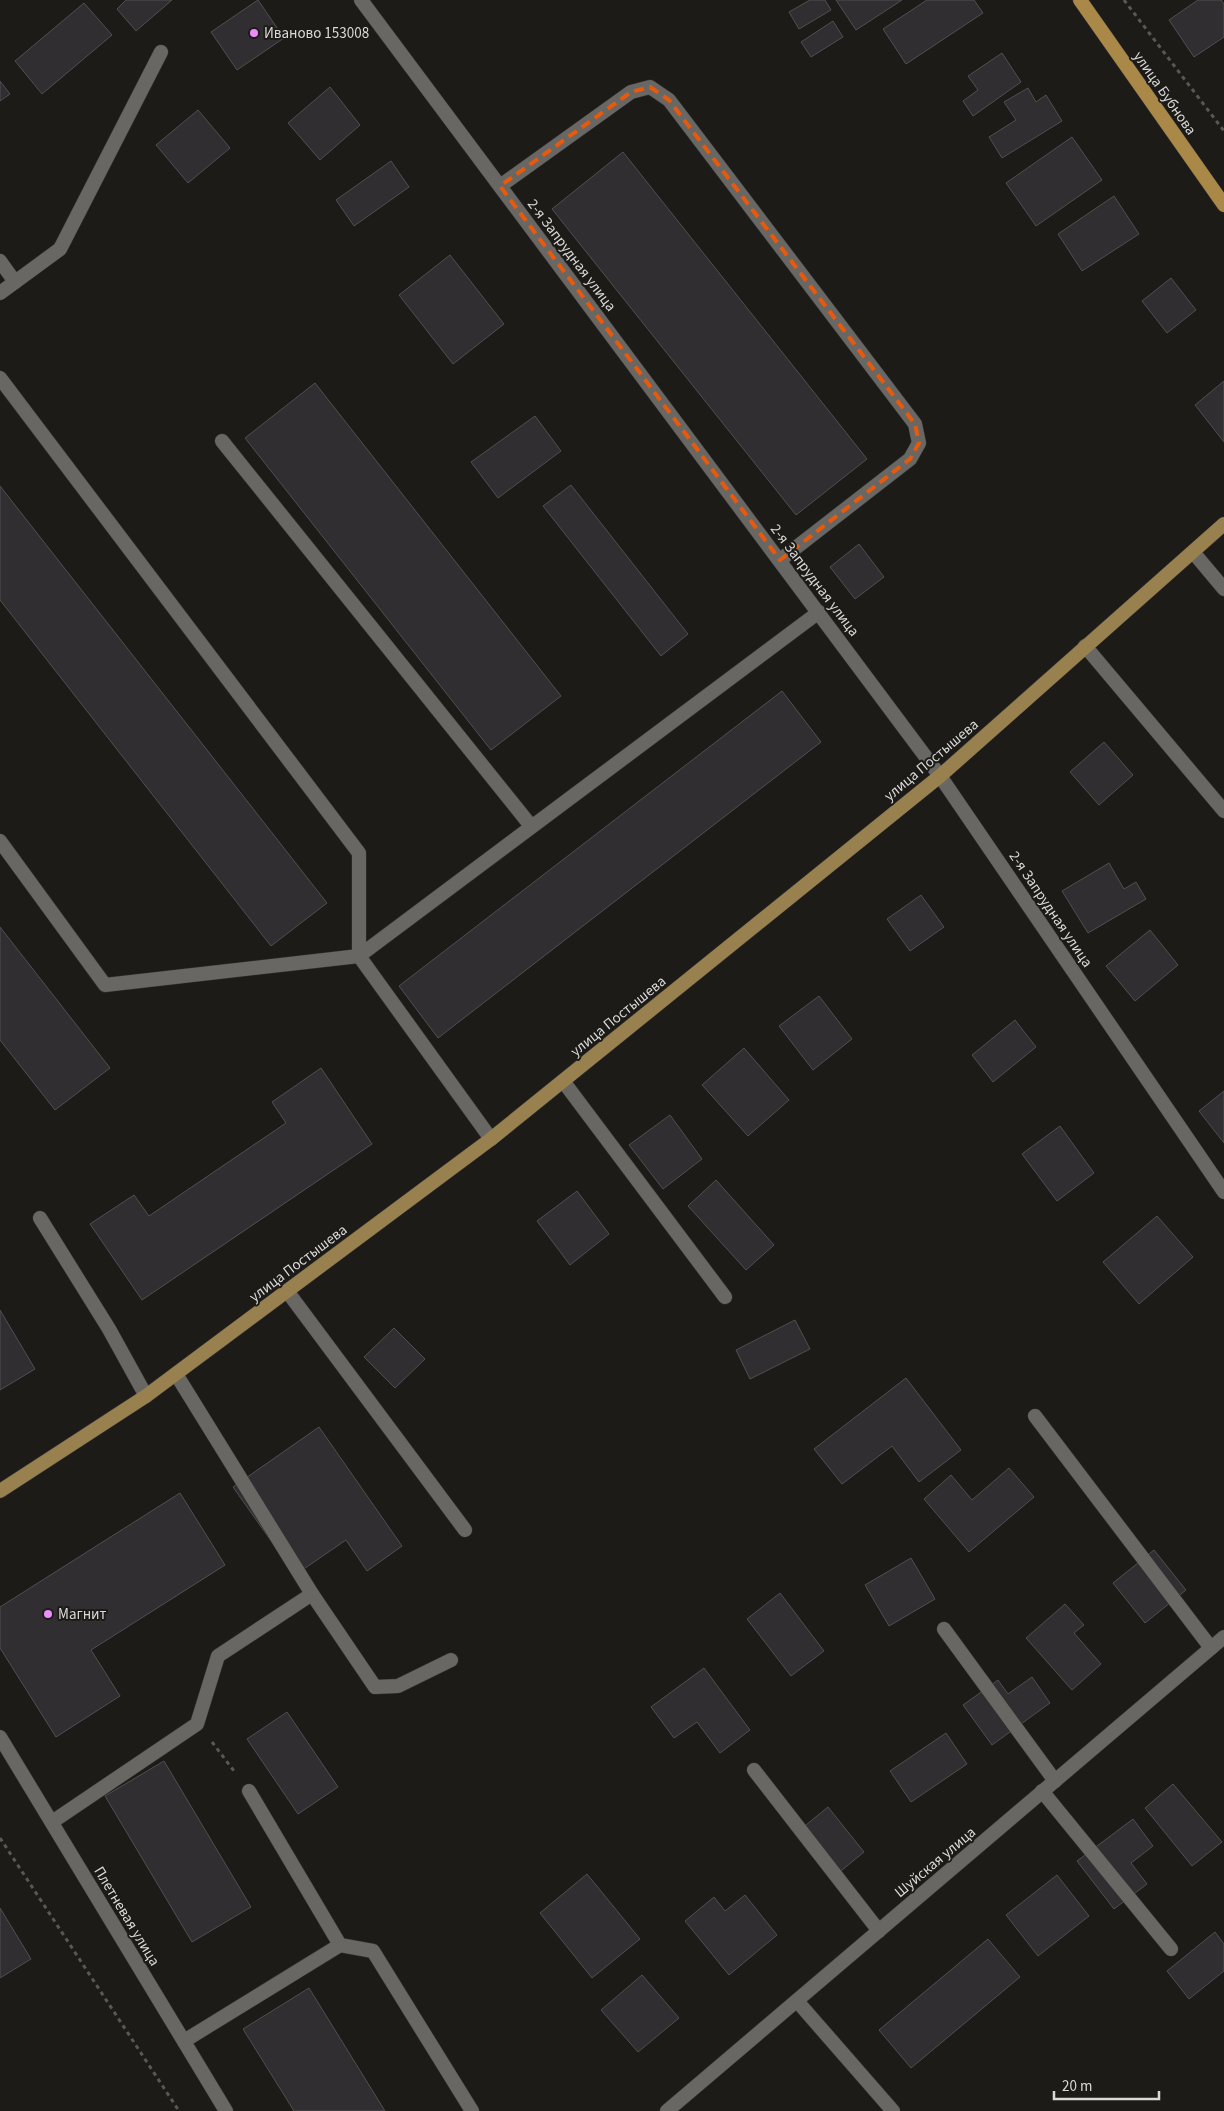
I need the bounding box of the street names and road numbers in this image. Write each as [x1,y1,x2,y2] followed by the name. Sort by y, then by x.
[1128,47,1201,139] street label: улица Бубнова
[522,195,621,316] street label: 2-я Запрудная улица
[765,520,864,641] street label: 2-я Запрудная улица
[879,715,983,806] street label: улица Постышева
[1004,847,1097,972] street label: 2-я Запрудная улица
[566,971,671,1062] street label: улица Постышева
[245,1220,352,1307] street label: улица Постышева
[890,1822,981,1903] street label: Шуйская улица
[88,1862,165,1970] street label: Плетневая улица

